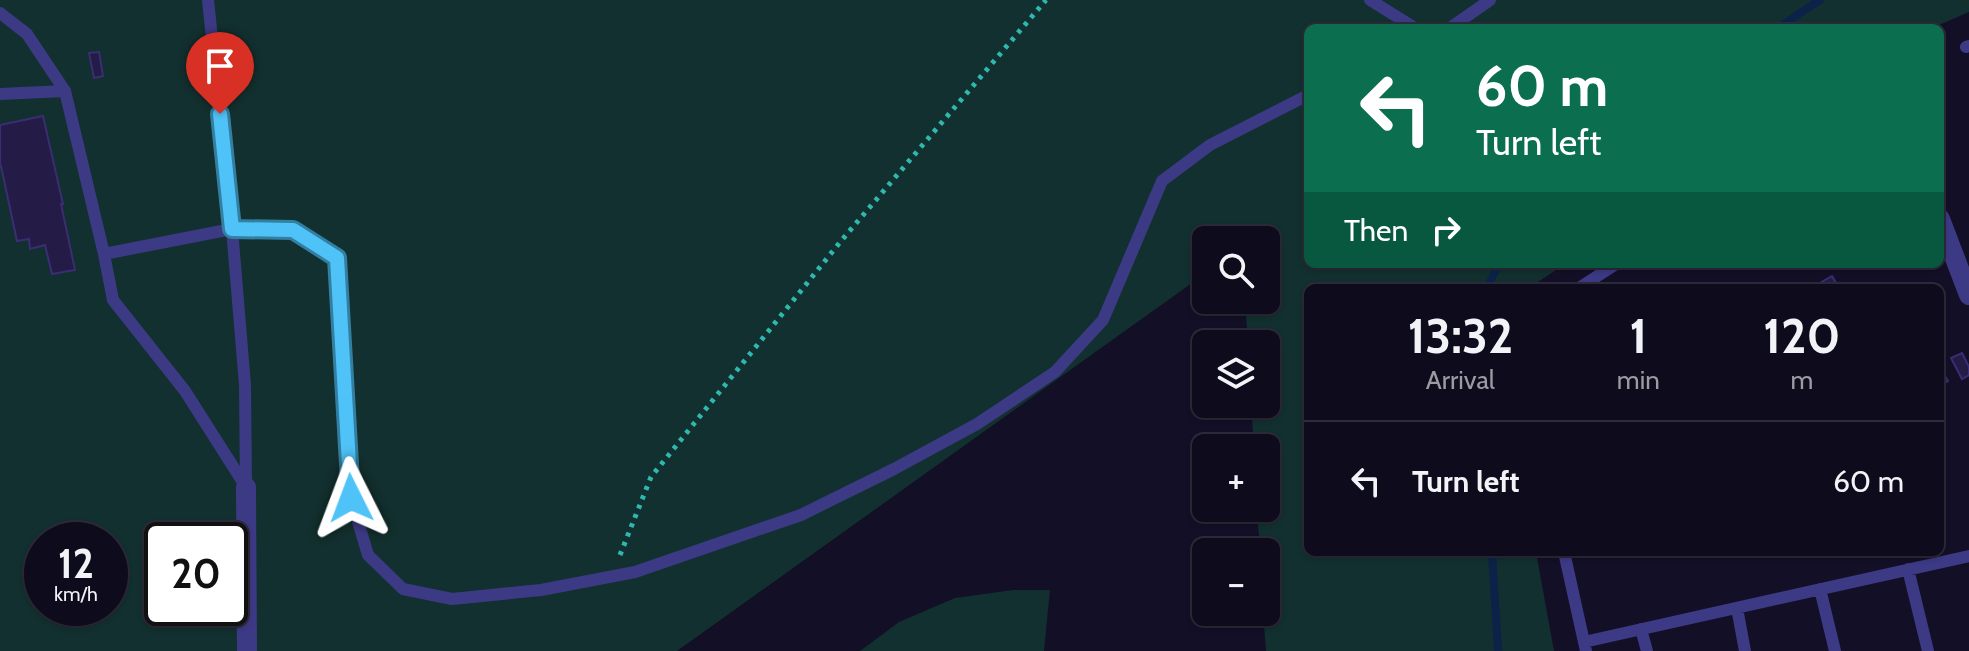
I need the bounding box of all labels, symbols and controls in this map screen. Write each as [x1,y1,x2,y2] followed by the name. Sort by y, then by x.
[186,32,254,114] pin
[198,44,242,88] icon: arrive
[1476,52,1608,120] text: 60 m
[1344,56,1448,160] icon: left
[1476,120,1601,164] text: Turn left
[1424,208,1468,252] icon: right
[1344,212,1408,249] text: Then
[1192,226,1280,626] map controls
[1192,226,1280,314] button: search
[1408,307,1513,365] text: 13:32
[1629,307,1647,365] text: 1
[1763,307,1840,365] text: 120
[1192,330,1280,418] button: layers
[1426,364,1495,396] text: Arrival
[1617,364,1660,396] text: min
[1790,364,1813,396] text: m
[1192,434,1280,522] button: +
[309,456,393,540] position arrow
[1344,459,1388,503] icon: left
[1412,463,1520,500] text: Turn left
[1833,463,1904,500] text: 60 m
[144,522,248,626] speed limit sign: 20
[1192,538,1280,626] button: −
[58,539,94,588] text: 12
[54,582,98,606] text: km/h

